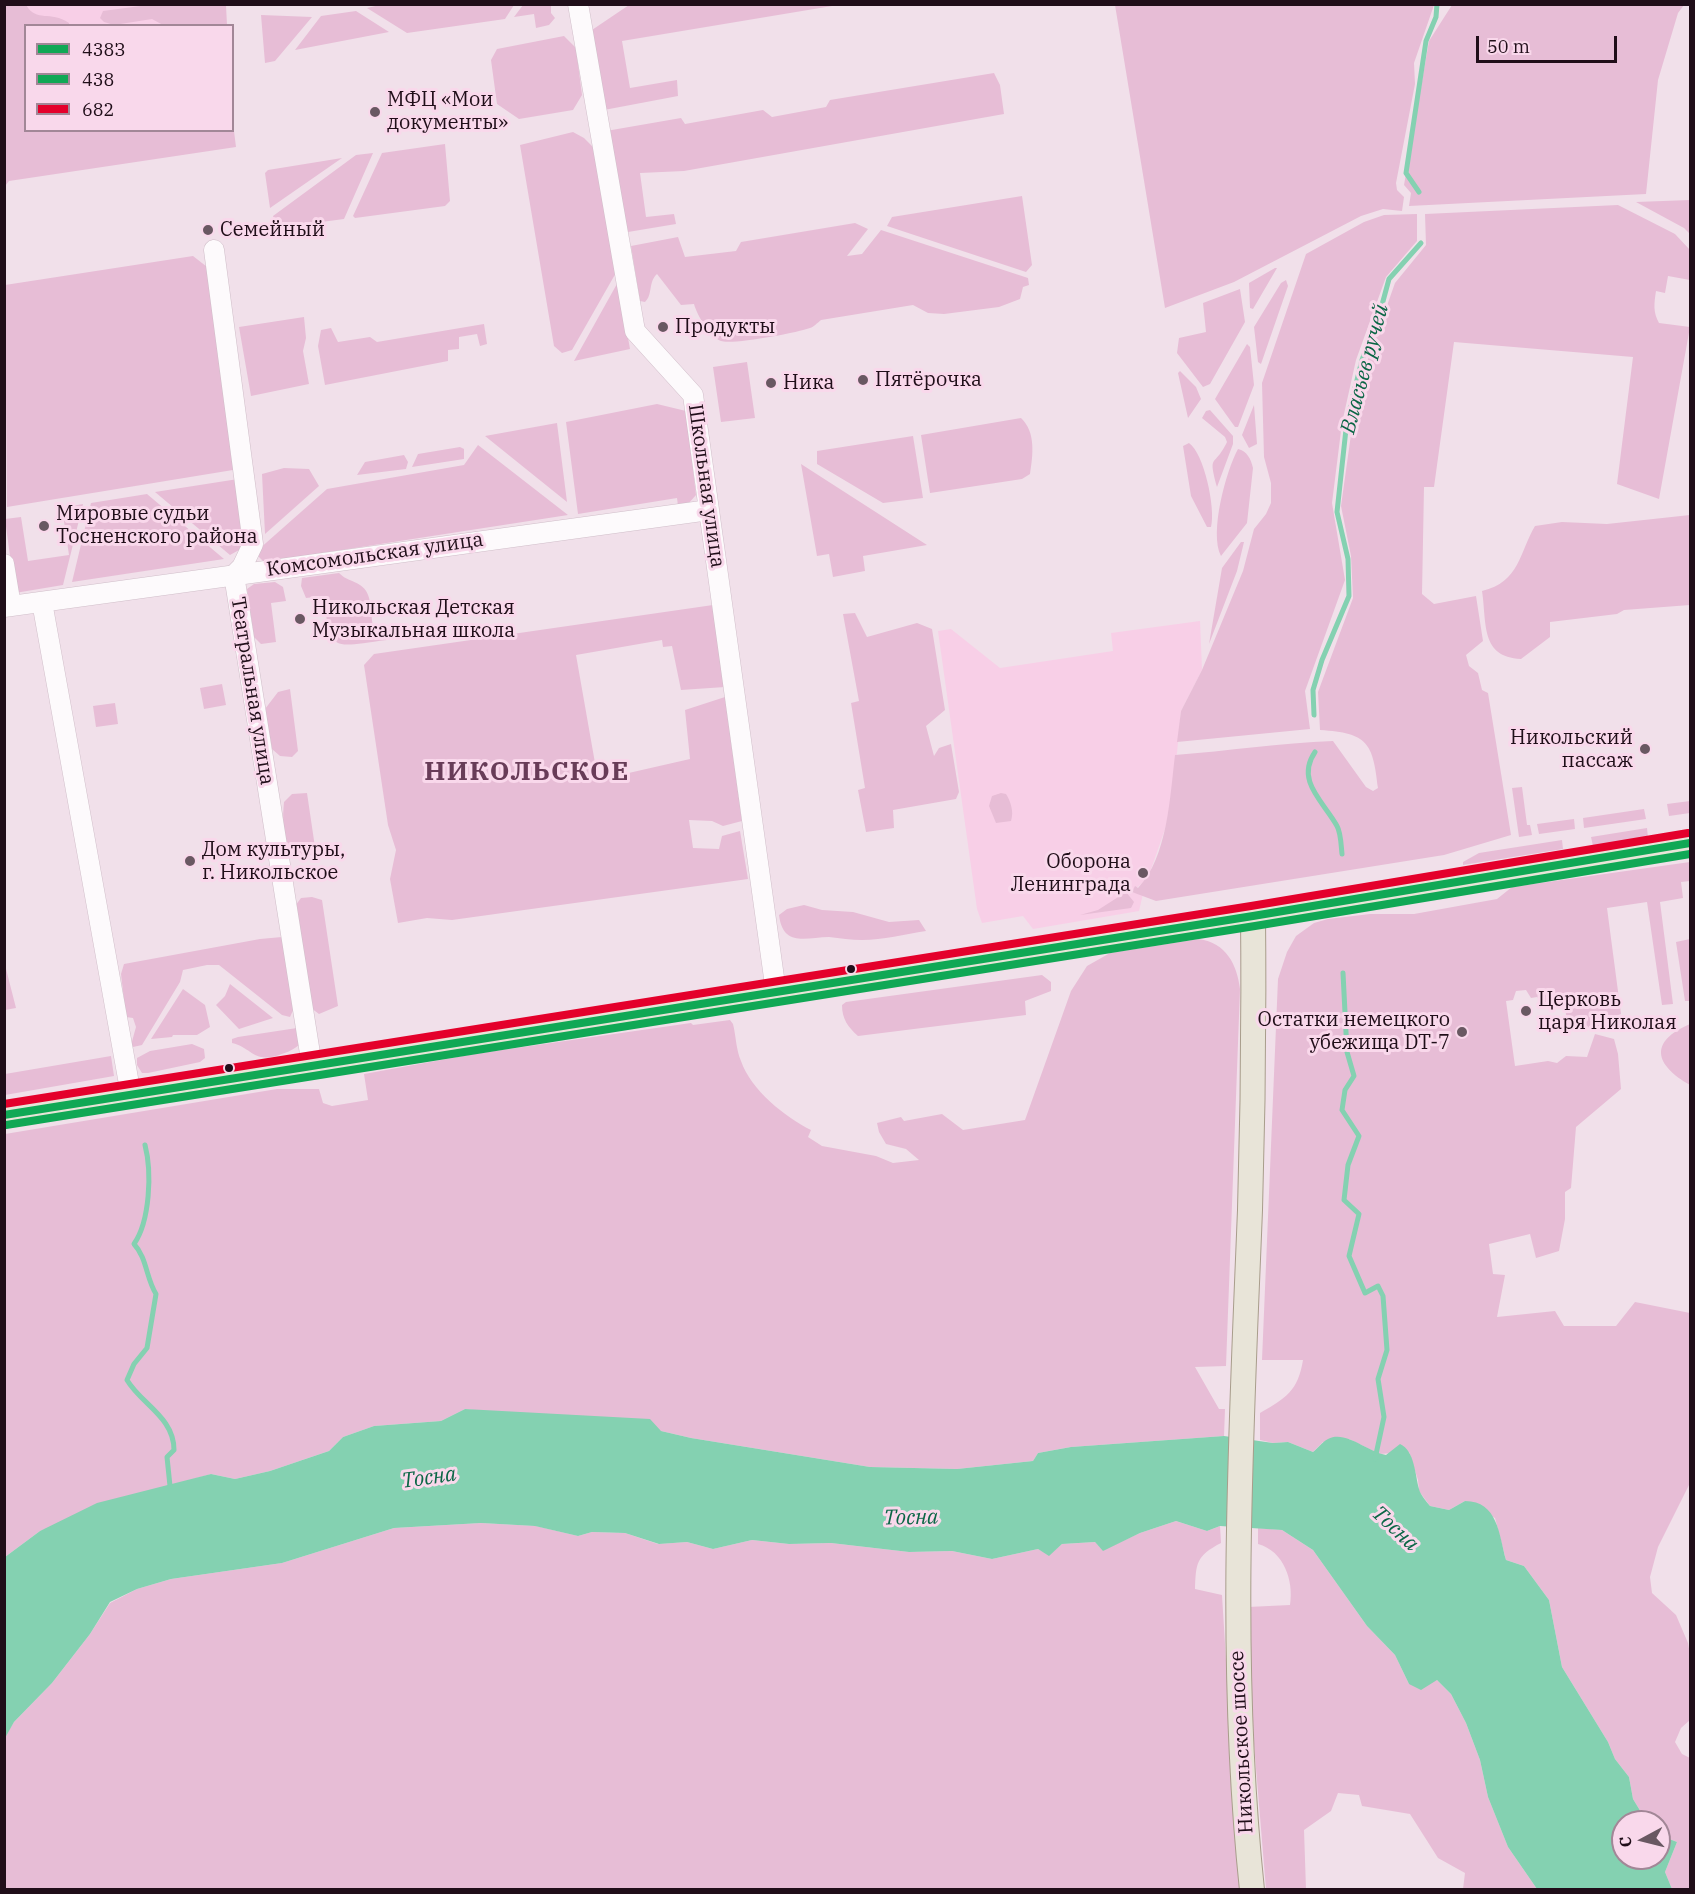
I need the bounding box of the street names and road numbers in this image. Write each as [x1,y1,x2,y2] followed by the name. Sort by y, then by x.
[683,402,729,570] street label: Школьная улица
[265,528,485,582] street label: Комсомольская улица
[225,595,279,787] street label: Театральная улица
[1225,1650,1259,1834] street label: Никольское шоссе

